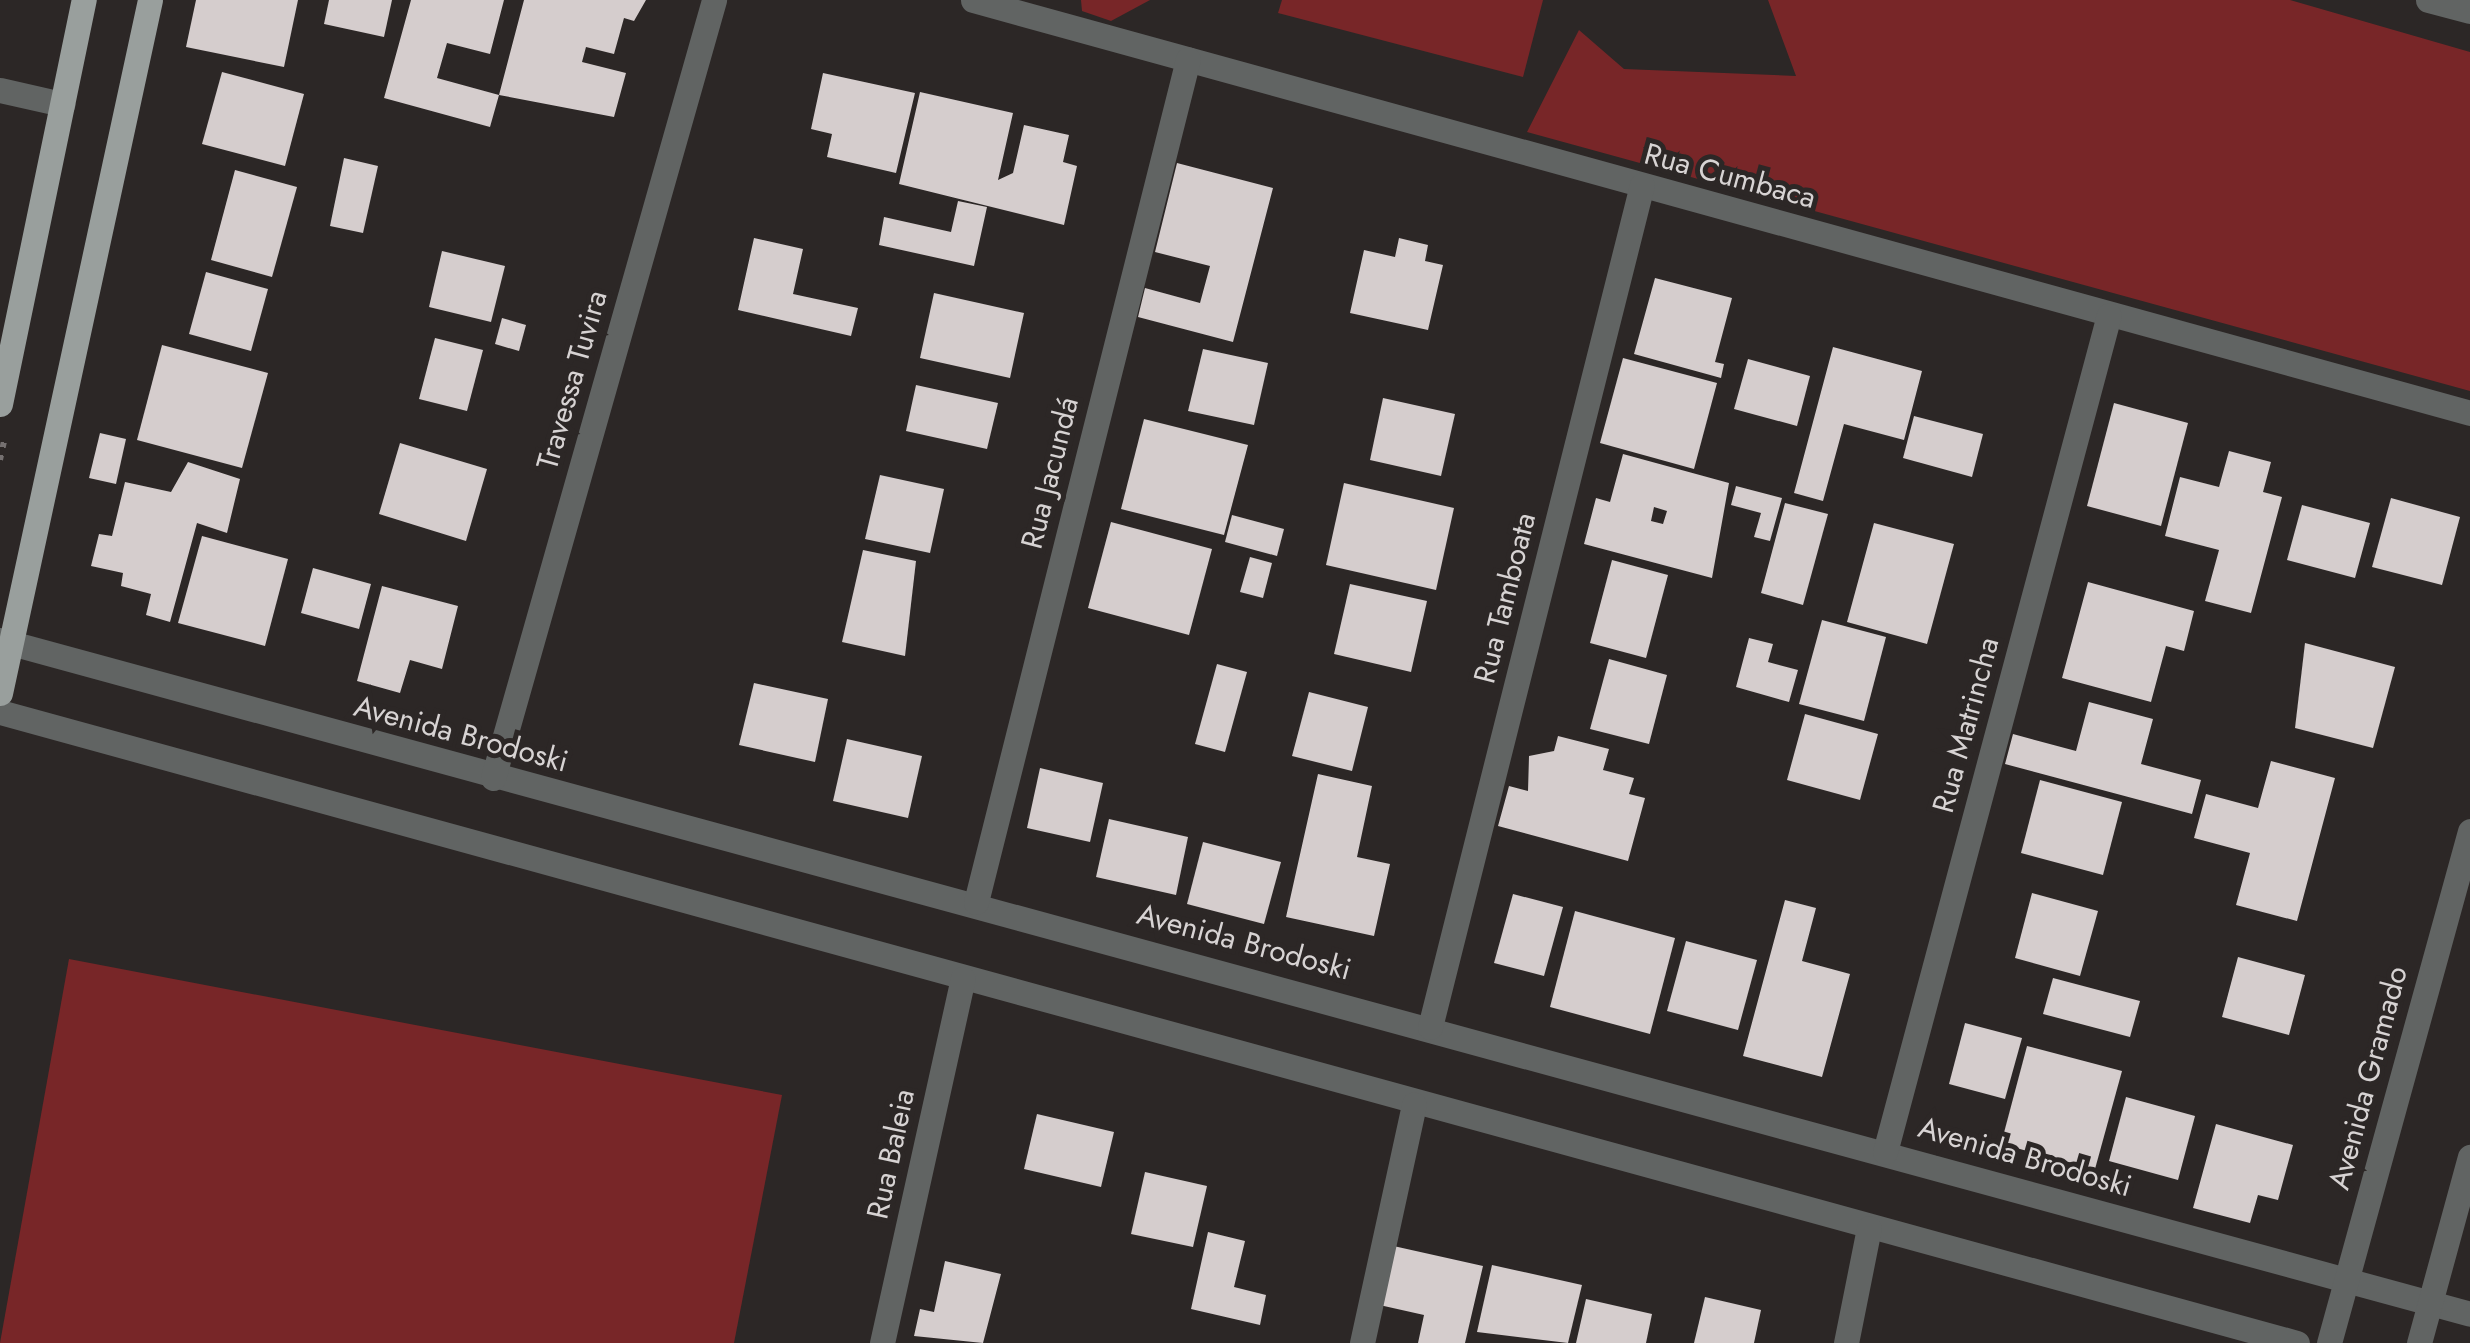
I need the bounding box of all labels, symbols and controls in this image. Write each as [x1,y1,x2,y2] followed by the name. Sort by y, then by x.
[1640,136,1820,216] street label: Rua Cumbaca
[529,286,615,474] street label: Travessa Tuvira
[1014,393,1086,553] street label: Rua Jacundá
[1466,509,1544,687] street label: Rua Tamboata
[1925,633,2007,817] street label: Rua Matrincha
[350,688,572,780] street label: Avenida Brodoski
[1133,896,1355,988] street label: Avenida Brodoski
[2321,962,2415,1194] street label: Avenida Gramado
[860,1086,922,1222] street label: Rua Baleia
[1914,1109,2136,1205] street label: Avenida Brodoski

